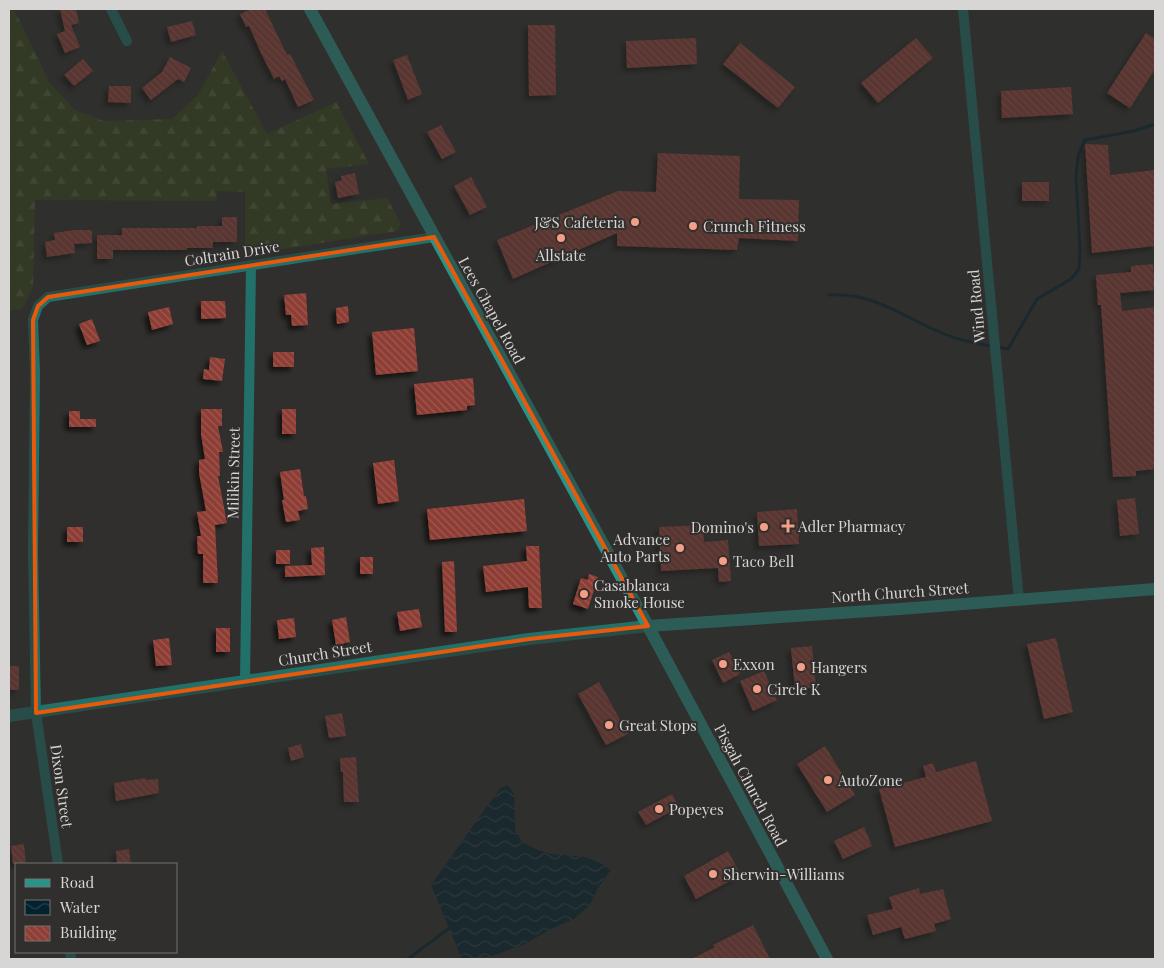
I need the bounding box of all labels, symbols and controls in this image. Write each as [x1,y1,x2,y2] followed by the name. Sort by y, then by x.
[533,212,626,232] place label: J&S Cafeteria
[629,216,641,228] marker: J&S Cafeteria
[703,216,806,236] place label: Crunch Fitness
[687,220,699,232] marker: Crunch Fitness
[555,232,567,244] marker: Allstate
[183,236,281,270] street label: Coltrain Drive
[535,245,586,265] place label: Allstate
[454,253,530,367] street label: Lees Chapel Road
[963,268,989,344] street label: Wind Road
[222,426,244,519] street label: Milikin Street
[797,516,906,536] place label: Adler Pharmacy
[691,517,754,537] place label: Domino's
[782,520,794,532] marker: Adler Pharmacy
[758,521,770,533] marker: Domino's
[599,529,670,566] place label: Advance Auto Parts
[674,542,686,554] marker: Advance Auto Parts
[733,551,794,571] place label: Taco Bell
[717,555,729,567] marker: Taco Bell
[594,575,685,612] place label: Casablanca Smoke House
[831,577,970,607] street label: North Church Street
[578,588,590,600] marker: Casablanca Smoke House
[277,636,374,670] street label: Church Street
[733,654,775,674] place label: Exxon
[811,657,867,677] place label: Hangers
[717,658,729,670] marker: Exxon
[795,661,807,673] marker: Hangers
[767,679,821,699] place label: Circle K
[751,683,763,695] marker: Circle K
[619,715,697,735] place label: Great Stops
[603,719,615,731] marker: Great Stops
[710,720,792,850] street label: Pisgah Church Road
[46,743,78,830] street label: Dixon Street
[837,770,903,790] place label: AutoZone
[822,774,834,786] marker: AutoZone
[669,799,724,819] place label: Popeyes
[653,803,665,815] marker: Popeyes
[15,863,178,953] legend
[723,864,845,884] place label: Sherwin-Williams
[707,868,719,880] marker: Sherwin-Williams
[60,872,94,892] text: Road
[59,897,100,917] text: Water
[60,922,117,942] text: Building

